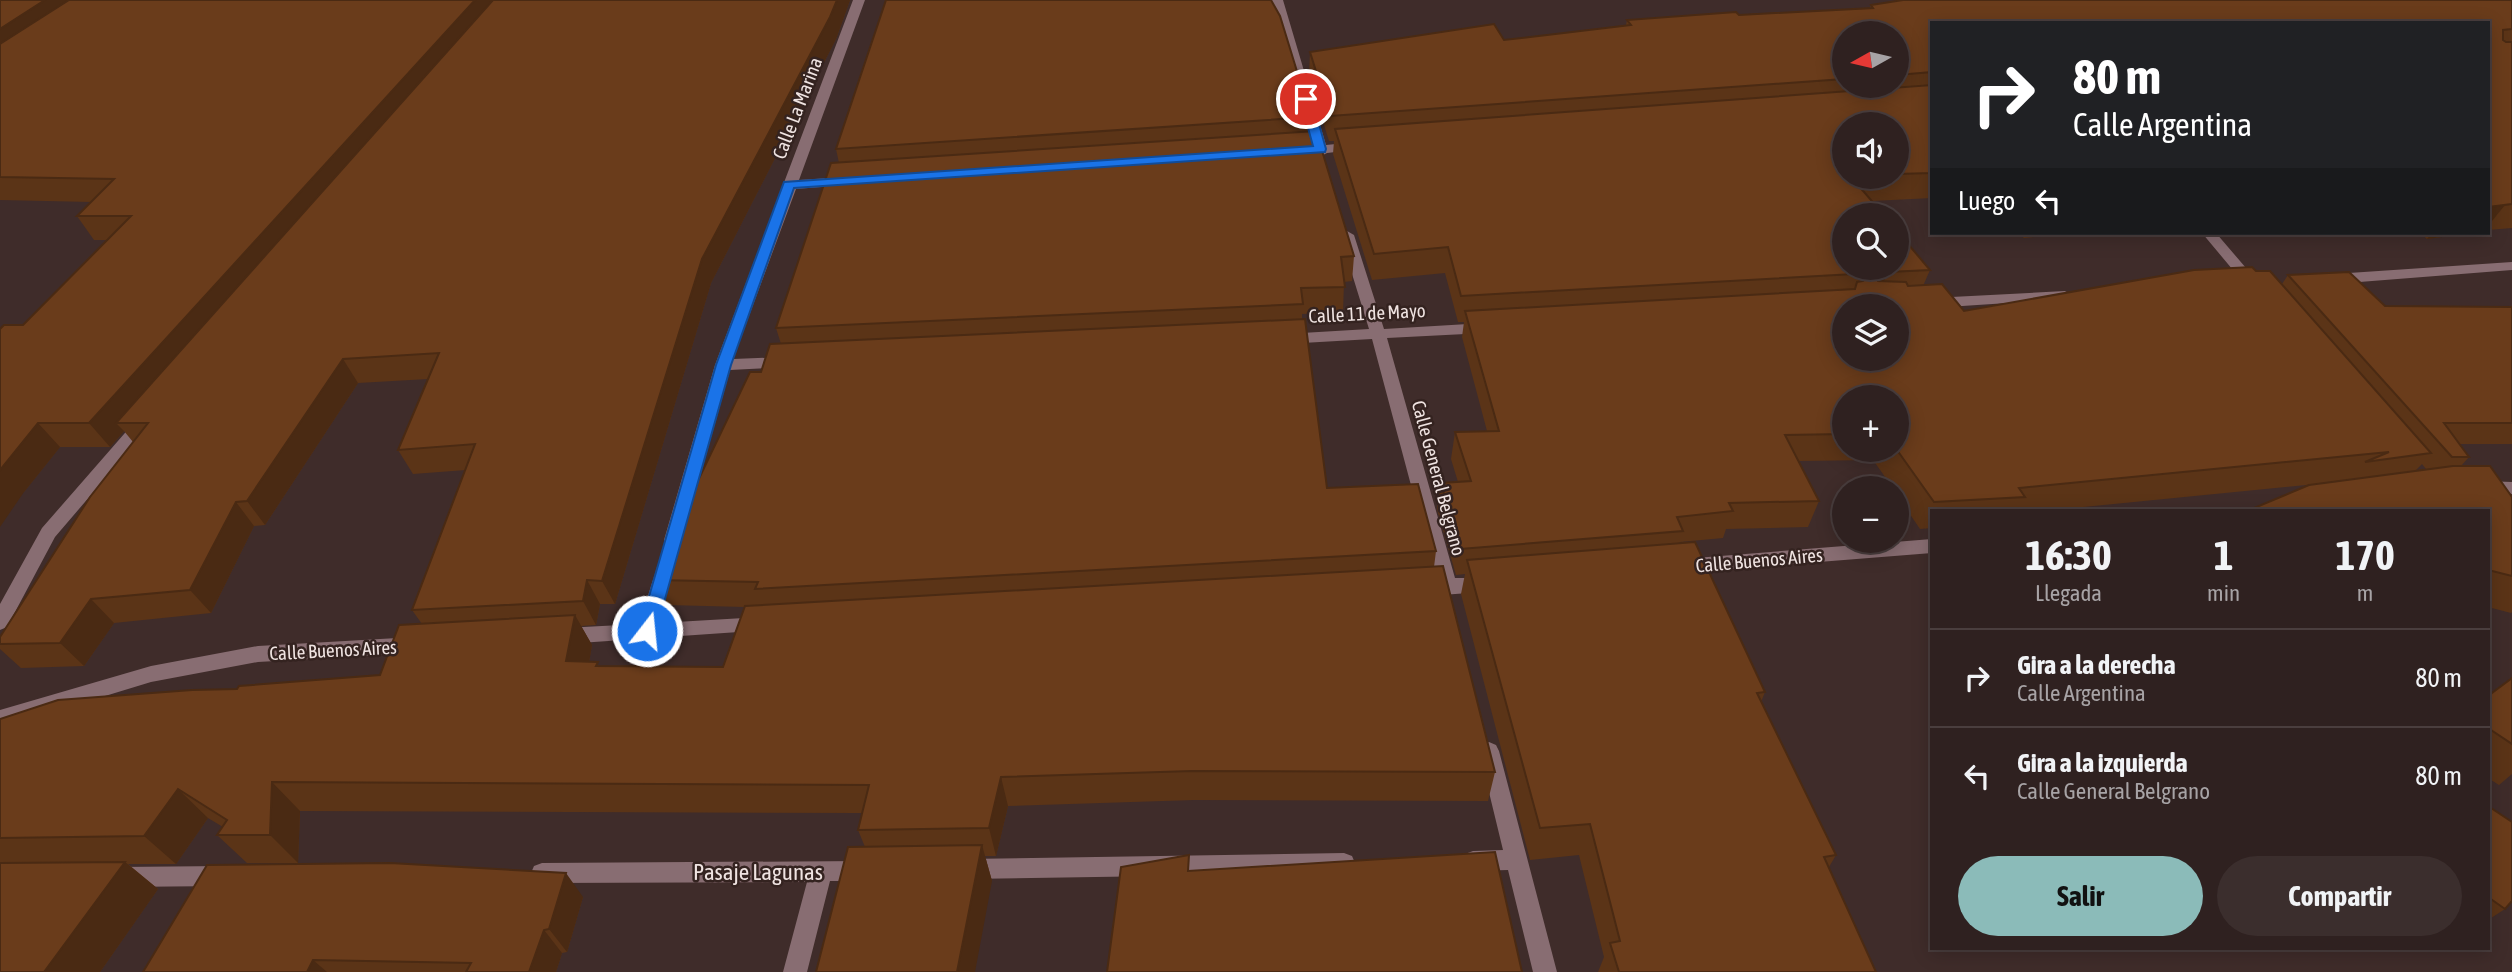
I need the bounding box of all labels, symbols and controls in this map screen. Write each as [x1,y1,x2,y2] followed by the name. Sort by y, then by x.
[1832,21,1909,98] north arrow
[1832,21,1909,553] map controls
[2073,48,2161,104] text: 80 m
[1958,49,2049,140] icon: right
[768,54,826,162] street label: Calle La Marina
[1276,69,1336,129] pin
[1287,80,1325,118] icon: arrive
[2073,106,2252,143] text: Calle Argentina
[1832,112,1909,189] button: sound
[2029,182,2067,220] icon: left
[1958,186,2015,216] text: Luego
[1832,203,1909,280] button: search
[1832,294,1909,371] button: layers
[1308,299,1426,327] street label: Calle 11 de Mayo
[1832,385,1909,462] button: +
[1408,398,1470,558] street label: Calle General Belgrano
[1832,476,1909,553] button: −
[2025,531,2112,579] text: 16:30
[2214,531,2233,579] text: 1
[2335,531,2395,579] text: 170
[1695,543,1824,577] street label: Calle Buenos Aires
[2035,580,2102,606] text: Llegada
[2207,580,2240,606] text: min
[2357,580,2373,606] text: m
[610,594,684,668] position arrow
[269,636,397,664] street label: Calle Buenos Aires
[2017,650,2176,680] text: Gira a la derecha
[1958,659,1996,697] icon: right
[2415,663,2462,693] text: 80 m
[2017,680,2146,706] text: Calle Argentina
[2017,748,2188,778] text: Gira a la izquierda
[1958,757,1996,795] icon: left
[2415,761,2462,791] text: 80 m
[2017,778,2210,804] text: Calle General Belgrano
[1958,856,2203,936] button: Salir
[2217,856,2462,936] button: Compartir
[693,859,823,885] street label: Pasaje Lagunas

